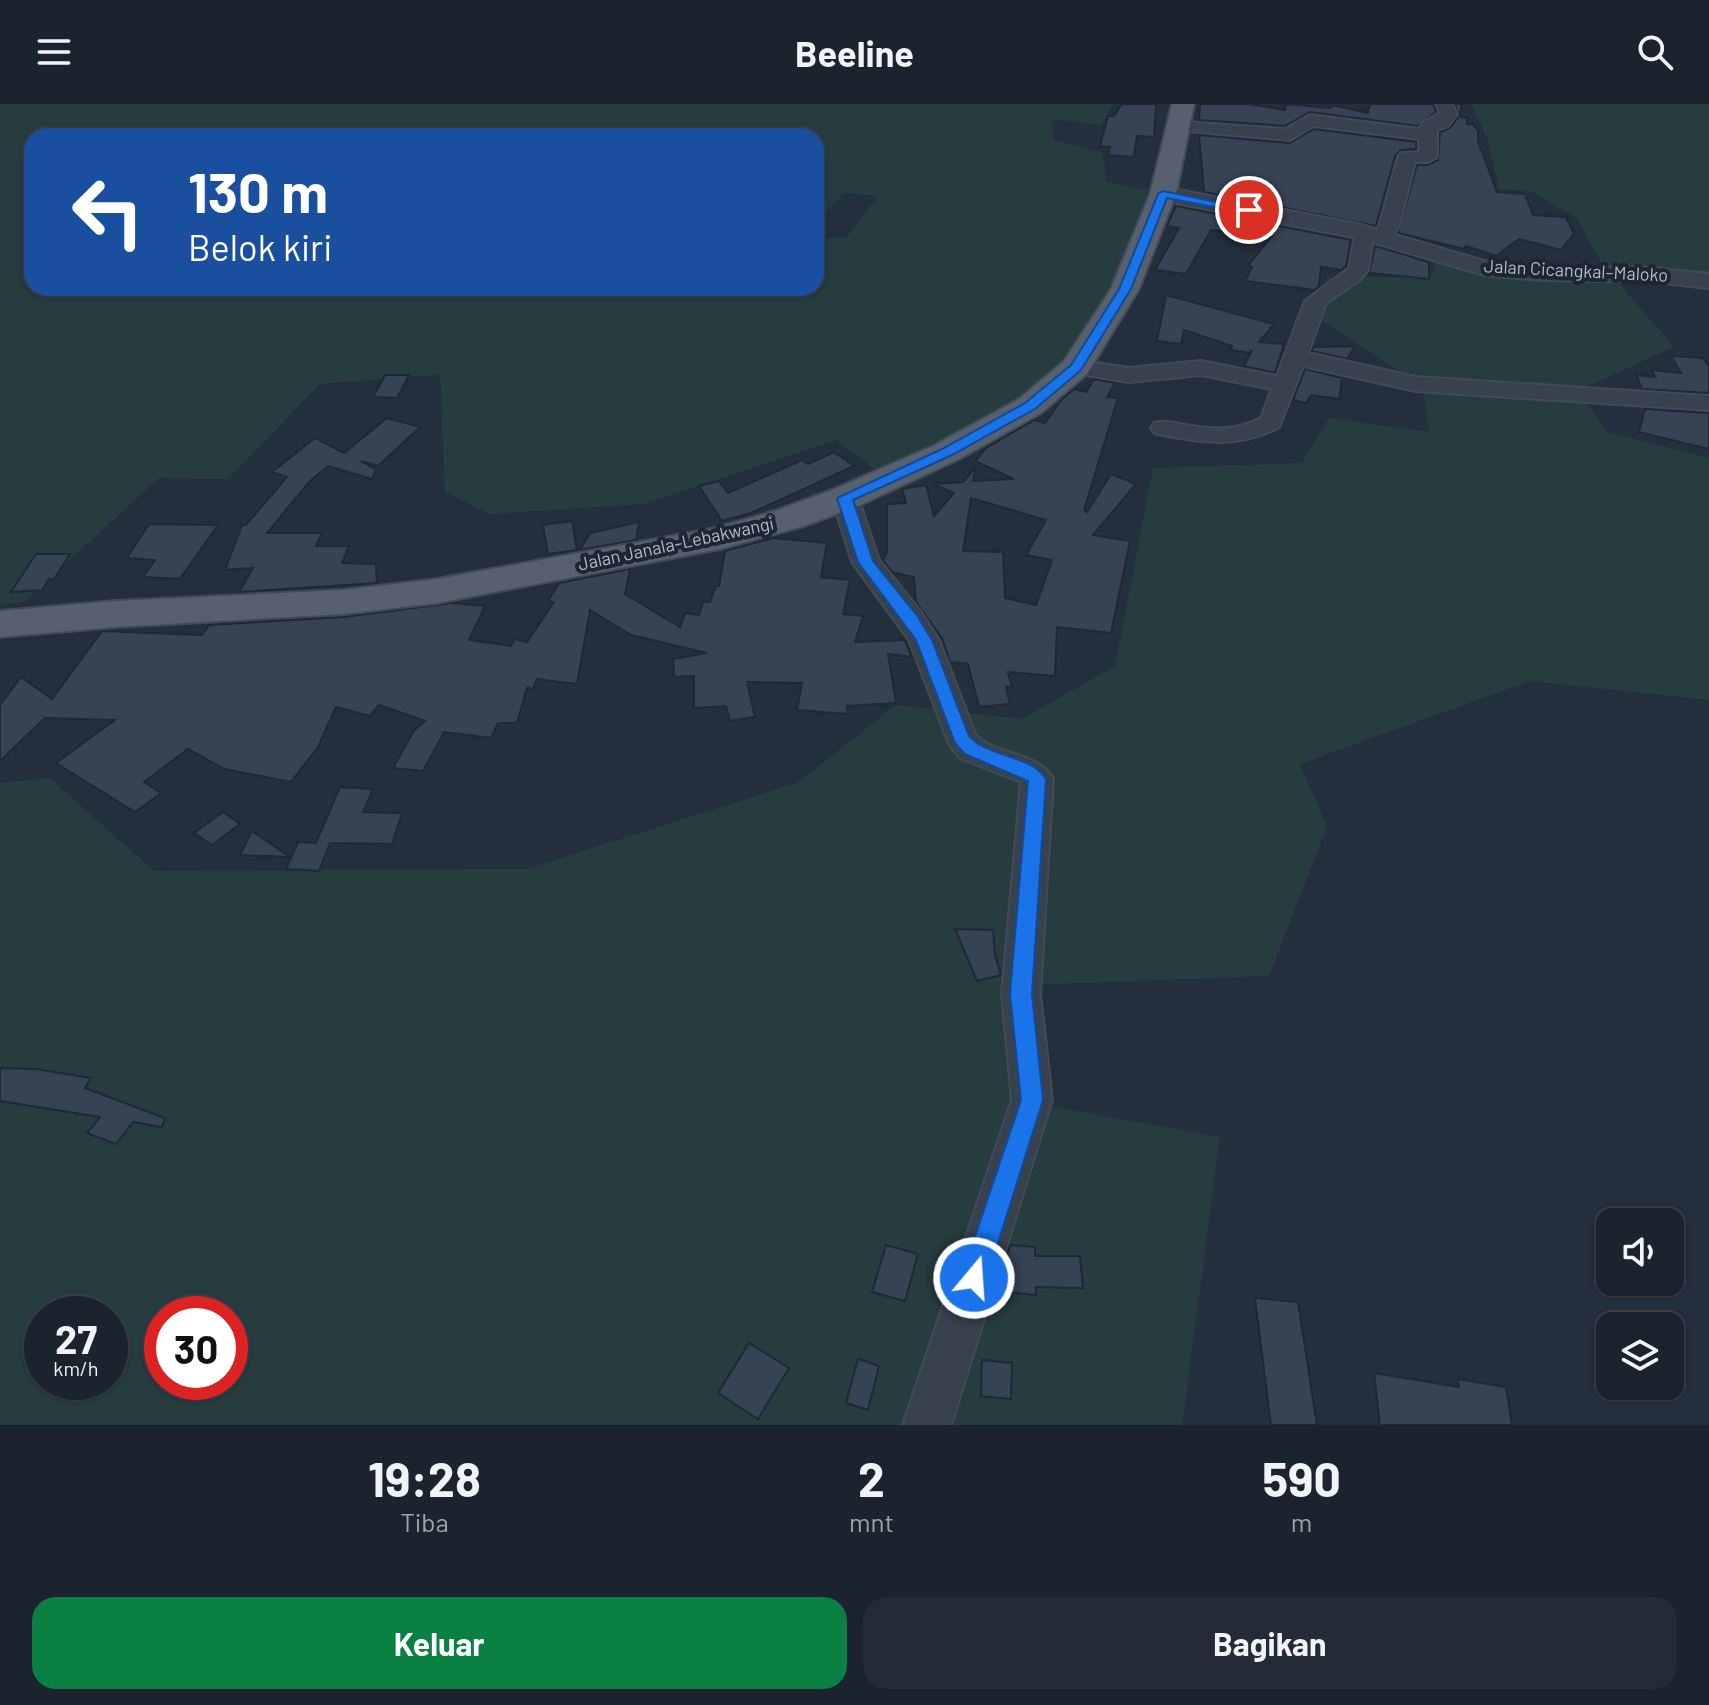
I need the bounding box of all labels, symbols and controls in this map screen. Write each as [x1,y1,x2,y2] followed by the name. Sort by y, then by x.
[32,30,76,74] icon: menu
[1633,30,1677,74] icon: search
[795,31,914,74] text: Beeline
[188,157,328,224] text: 130 m
[56,160,160,264] icon: left
[1215,176,1283,244] pin
[1227,188,1271,232] icon: arrive
[188,225,332,268] text: Belok kiri
[1483,254,1669,286] street label: Jalan Cicangkal–Maloko
[576,511,776,575] street label: Jalan Janala–Lebakwangi
[1596,1208,1684,1400] map controls
[1596,1208,1684,1296] button: sound
[932,1236,1016,1320] position arrow
[144,1296,248,1400] speed limit sign: 30
[1596,1312,1684,1400] button: layers
[55,1314,97,1362] text: 27
[53,1356,99,1380] text: km/h
[368,1449,481,1507] text: 19:28
[858,1449,885,1507] text: 2
[1262,1449,1341,1507] text: 590
[400,1506,449,1537] text: Tiba
[849,1506,894,1537] text: mnt
[1291,1506,1312,1537] text: m
[32,1597,847,1689] button: Keluar
[863,1597,1677,1689] button: Bagikan

